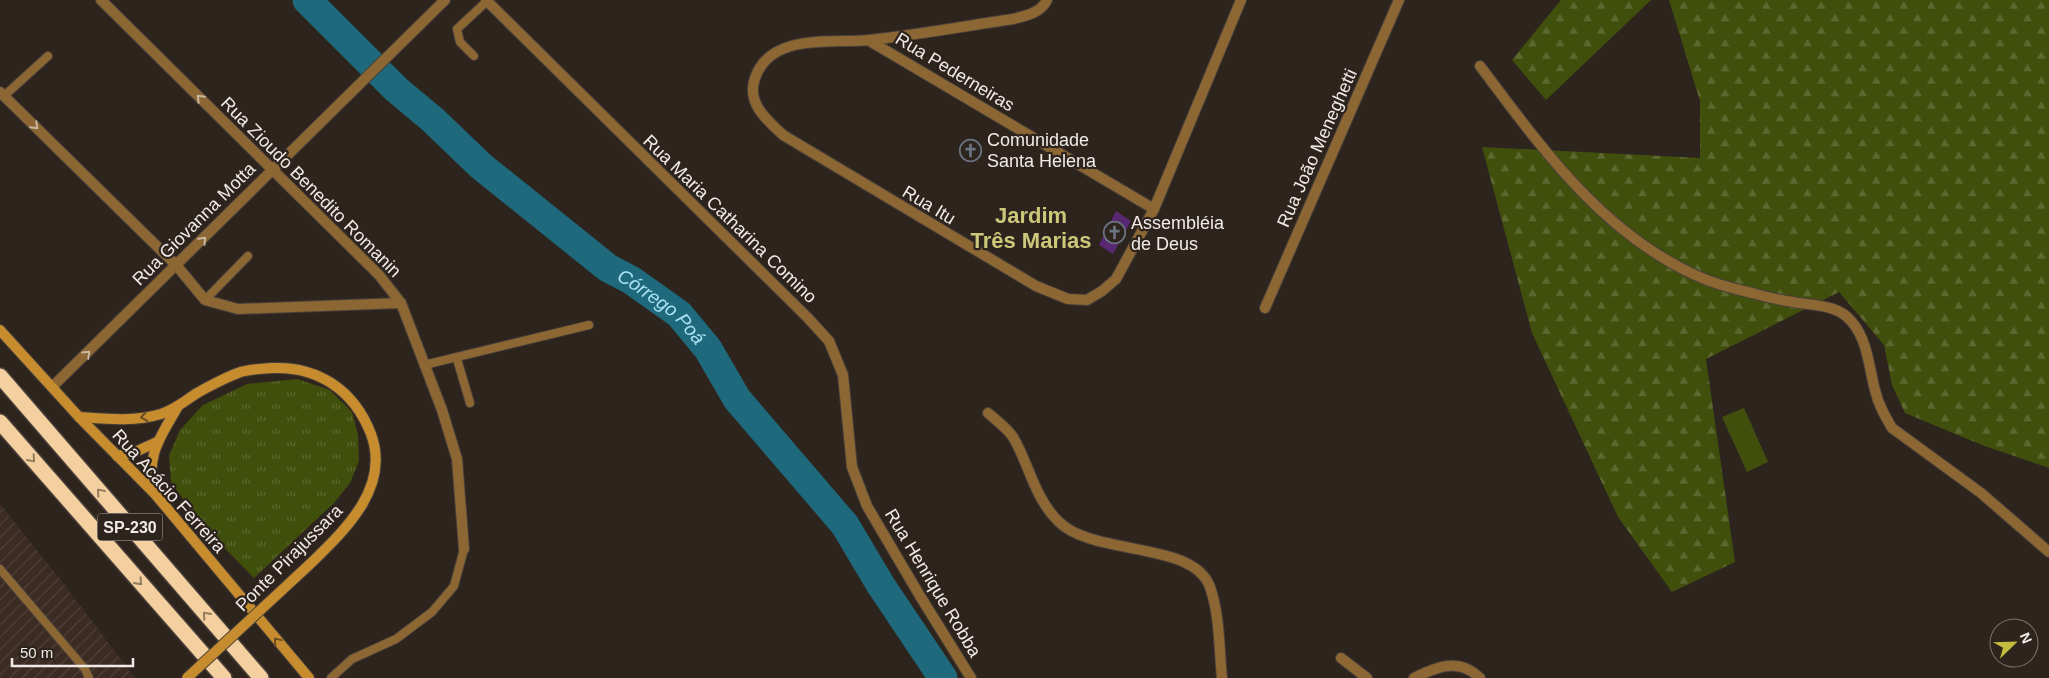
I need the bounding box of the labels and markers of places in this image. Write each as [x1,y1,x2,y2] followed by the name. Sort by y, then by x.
[987,130,1097,171] place label: Comunidade Santa Helena
[959,138,983,162] church icon: Comunidade Santa Helena
[1131,213,1225,254] place label: Assembléia de Deus
[1103,221,1127,245] church icon: Assembléia de Deus

